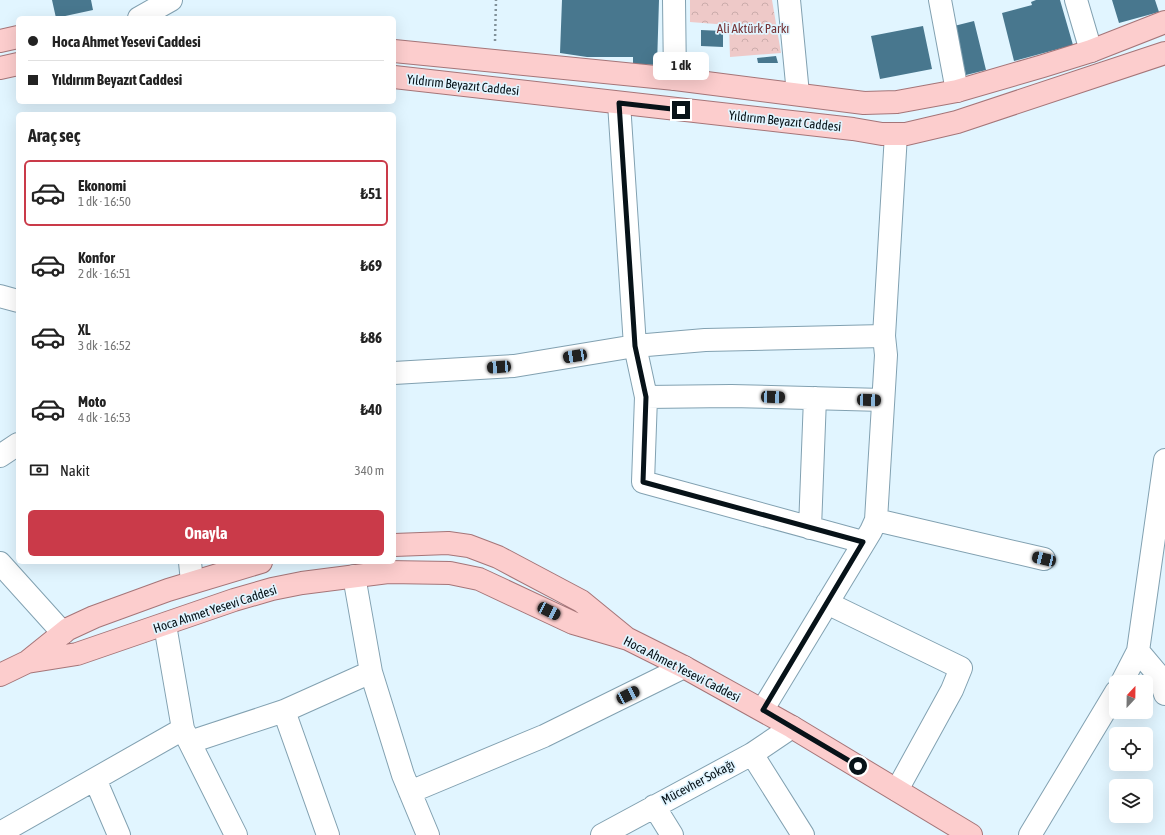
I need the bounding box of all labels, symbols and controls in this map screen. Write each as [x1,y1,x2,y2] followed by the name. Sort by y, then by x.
[717,21,789,36] park label: Ali Aktürk Parkı
[52,33,201,50] text: Hoca Ahmet Yesevi Caddesi
[653,52,709,80] callout: 1 dk
[671,58,691,73] text: 1 dk
[52,71,182,88] text: Yıldırım Beyazıt Caddesi
[406,72,520,98] street label: Yıldırım Beyazıt Caddesi
[672,101,690,119] route end
[728,108,842,134] street label: Yıldırım Beyazıt Caddesi
[28,125,80,146] text: Araç seç
[30,175,66,211] icon: car
[78,177,126,194] text: Ekonomi
[360,185,382,202] text: ₺51
[78,194,131,209] text: 1 dk · 16:50
[30,247,66,283] icon: car
[78,249,115,266] text: Konfor
[360,257,382,274] text: ₺69
[78,266,131,281] text: 2 dk · 16:51
[30,319,66,355] icon: car
[78,321,91,338] text: XL
[360,329,382,346] text: ₺86
[78,338,131,353] text: 3 dk · 16:52
[562,348,588,364] car
[487,360,511,374] car
[30,391,66,427] icon: car
[761,391,785,403] car
[78,393,106,410] text: Moto
[857,394,881,406] car
[360,401,382,418] text: ₺40
[78,410,131,425] text: 4 dk · 16:53
[28,459,50,481] icon: cash
[60,462,90,479] text: Nakit
[355,463,384,478] text: 340 m
[28,510,384,556] button: Onayla
[1031,550,1057,568] car
[151,582,279,636] street label: Hoca Ahmet Yesevi Caddesi
[536,600,562,622] car
[621,633,743,705] street label: Hoca Ahmet Yesevi Caddesi
[1109,675,1153,719] north arrow
[1109,675,1153,823] map controls
[615,684,641,706] car
[1109,727,1153,771] button: locate
[659,756,737,808] street label: Mücevher Sokağı
[849,757,867,775] route start
[1109,779,1153,823] button: layers

